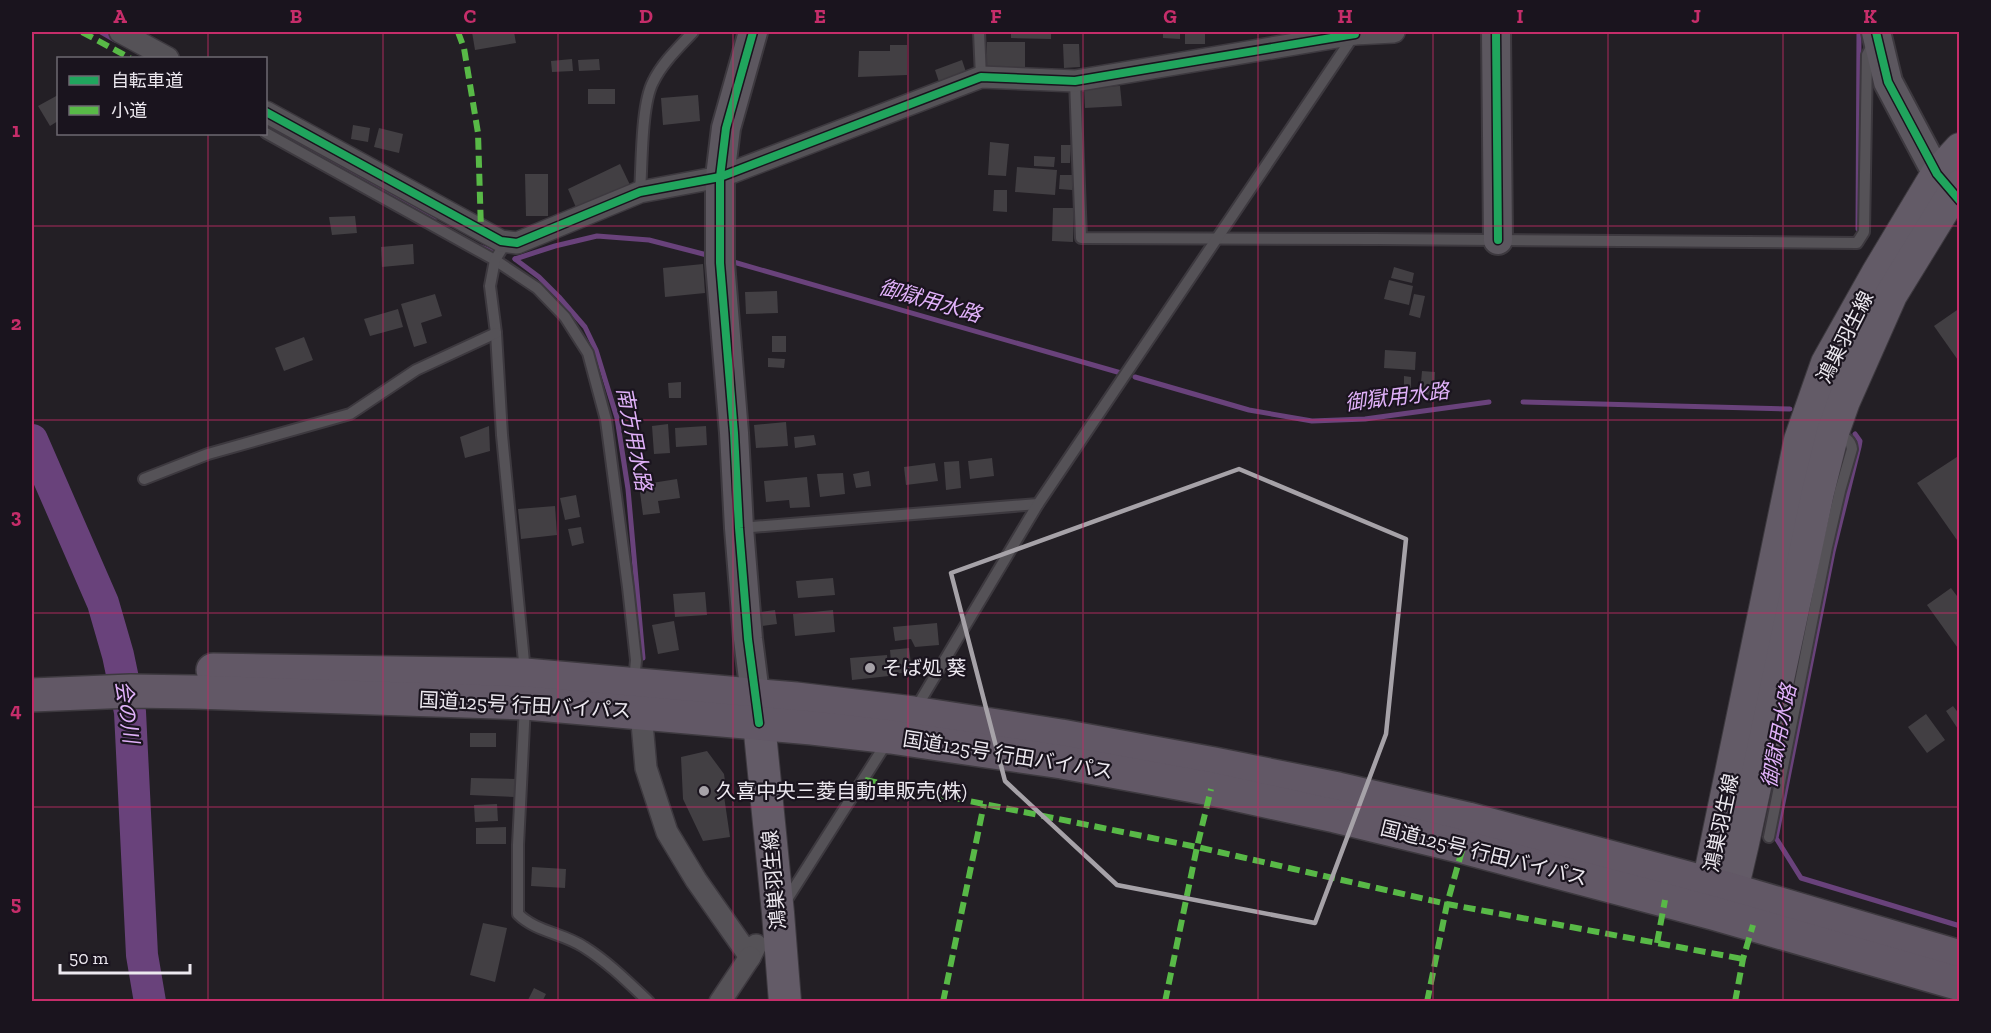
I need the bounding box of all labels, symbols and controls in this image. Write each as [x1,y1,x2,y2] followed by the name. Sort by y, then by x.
[113,4,127,28] text: A
[290,4,302,28] text: B
[464,4,477,28] text: C
[639,4,653,28] text: D
[814,4,826,28] text: E
[990,4,1002,28] text: F
[1163,4,1177,28] text: G
[1337,4,1353,28] text: H
[1516,4,1524,28] text: I
[1691,4,1701,28] text: J
[1863,4,1877,28] text: K
[57,57,267,135] legend
[111,70,183,92] text: 自転車道
[111,100,147,122] text: 小道
[12,118,20,142] text: 1
[876,274,986,328] water label: 御獄用水路
[1812,287,1878,387] street label: 鴻巣羽生線
[11,311,22,335] text: 2
[1343,377,1453,415] water label: 御獄用水路
[612,385,657,495] water label: 南方用水路
[11,504,22,528] text: 3
[882,656,967,680] place label: そば処 葵
[863,661,877,675] marker: そば処 葵
[111,679,145,747] water label: 会の川
[1756,680,1801,790] water label: 御獄用水路
[418,687,632,723] street label: 国道125号 行田バイパス
[10,698,22,722] text: 4
[901,727,1115,783] street label: 国道125号 行田バイパス
[1699,772,1743,874] street label: 鴻巣羽生線
[716,779,967,803] place label: 久喜中央三菱自動車販売(株)
[697,784,711,798] marker: 久喜中央三菱自動車販売(株)
[1378,816,1590,890] street label: 国道125号 行田バイパス
[758,829,790,931] street label: 鴻巣羽生線
[11,891,21,915] text: 5
[60,937,190,975] scale bar
[69,947,109,969] text: 50 m

